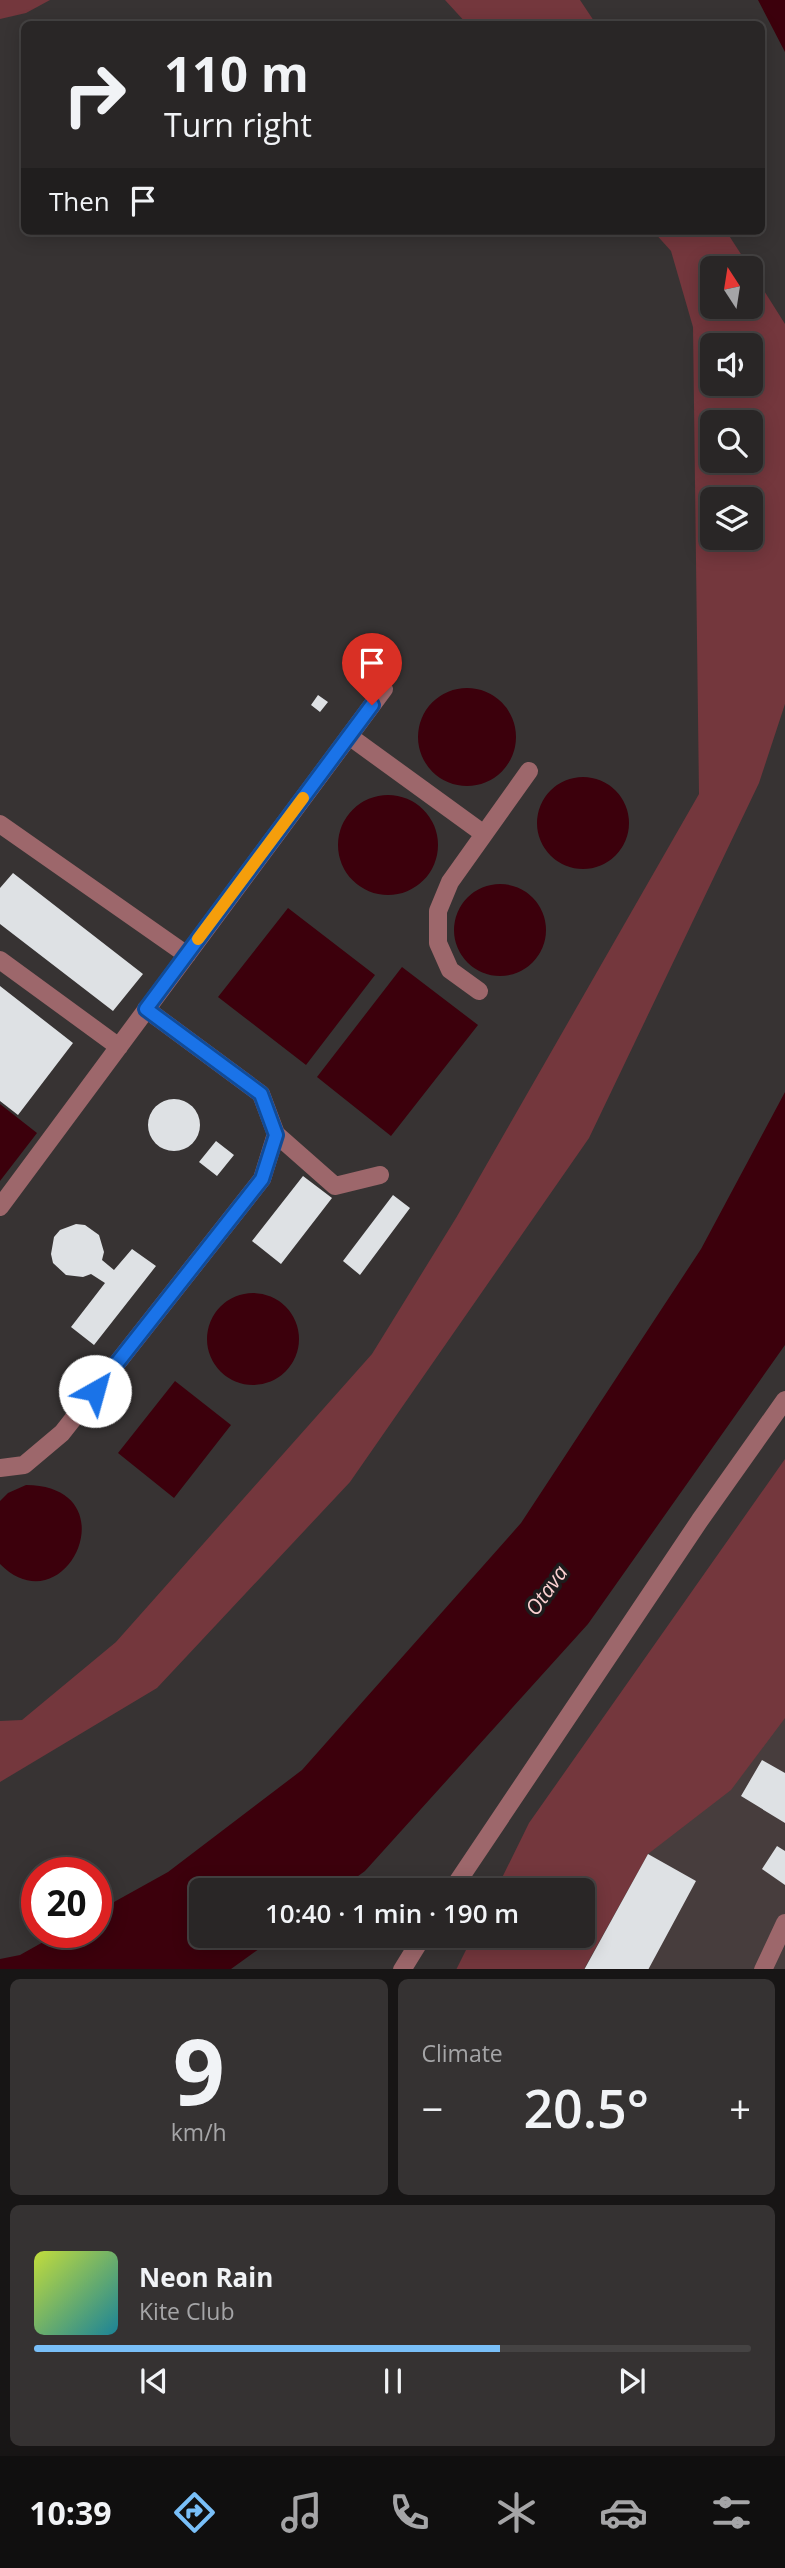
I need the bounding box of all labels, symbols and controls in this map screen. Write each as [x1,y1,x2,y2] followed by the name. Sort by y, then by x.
[164,40,309,106] text: 110 m
[49,49,140,140] icon: right
[164,103,312,146] text: Turn right
[124,182,162,220] icon: arrive
[49,183,110,219] text: Then
[700,256,763,318] north arrow
[700,256,763,550] map controls
[700,333,763,396] button: sound
[700,410,763,473] button: search
[700,487,763,550] button: layers
[342,633,402,705] pin
[353,644,391,682] icon: arrive
[58,1354,132,1428] position arrow
[518,1559,574,1621] water label: Otava
[21,1857,112,1948] speed limit sign: 20
[265,1895,519,1931] text: 10:40 · 1 min · 190 m
[173,2008,225,2132] text: 9
[422,2037,503,2069] text: Climate
[523,2072,649,2143] text: 20.5°
[422,2082,443,2134] text: −
[729,2082,751,2134] text: +
[171,2116,227,2148] text: km/h
[139,2259,273,2295] text: Neon Rain
[139,2295,234,2327] text: Kite Club
[135,2362,173,2400] icon: previous
[374,2362,412,2400] icon: pause
[613,2362,651,2400] icon: next
[170,2488,219,2537] icon: directions
[277,2488,326,2537] icon: music
[385,2488,434,2537] icon: phone
[492,2488,541,2537] icon: climate
[599,2488,648,2537] icon: car
[707,2488,756,2537] icon: filters
[29,2491,112,2534] text: 10:39

